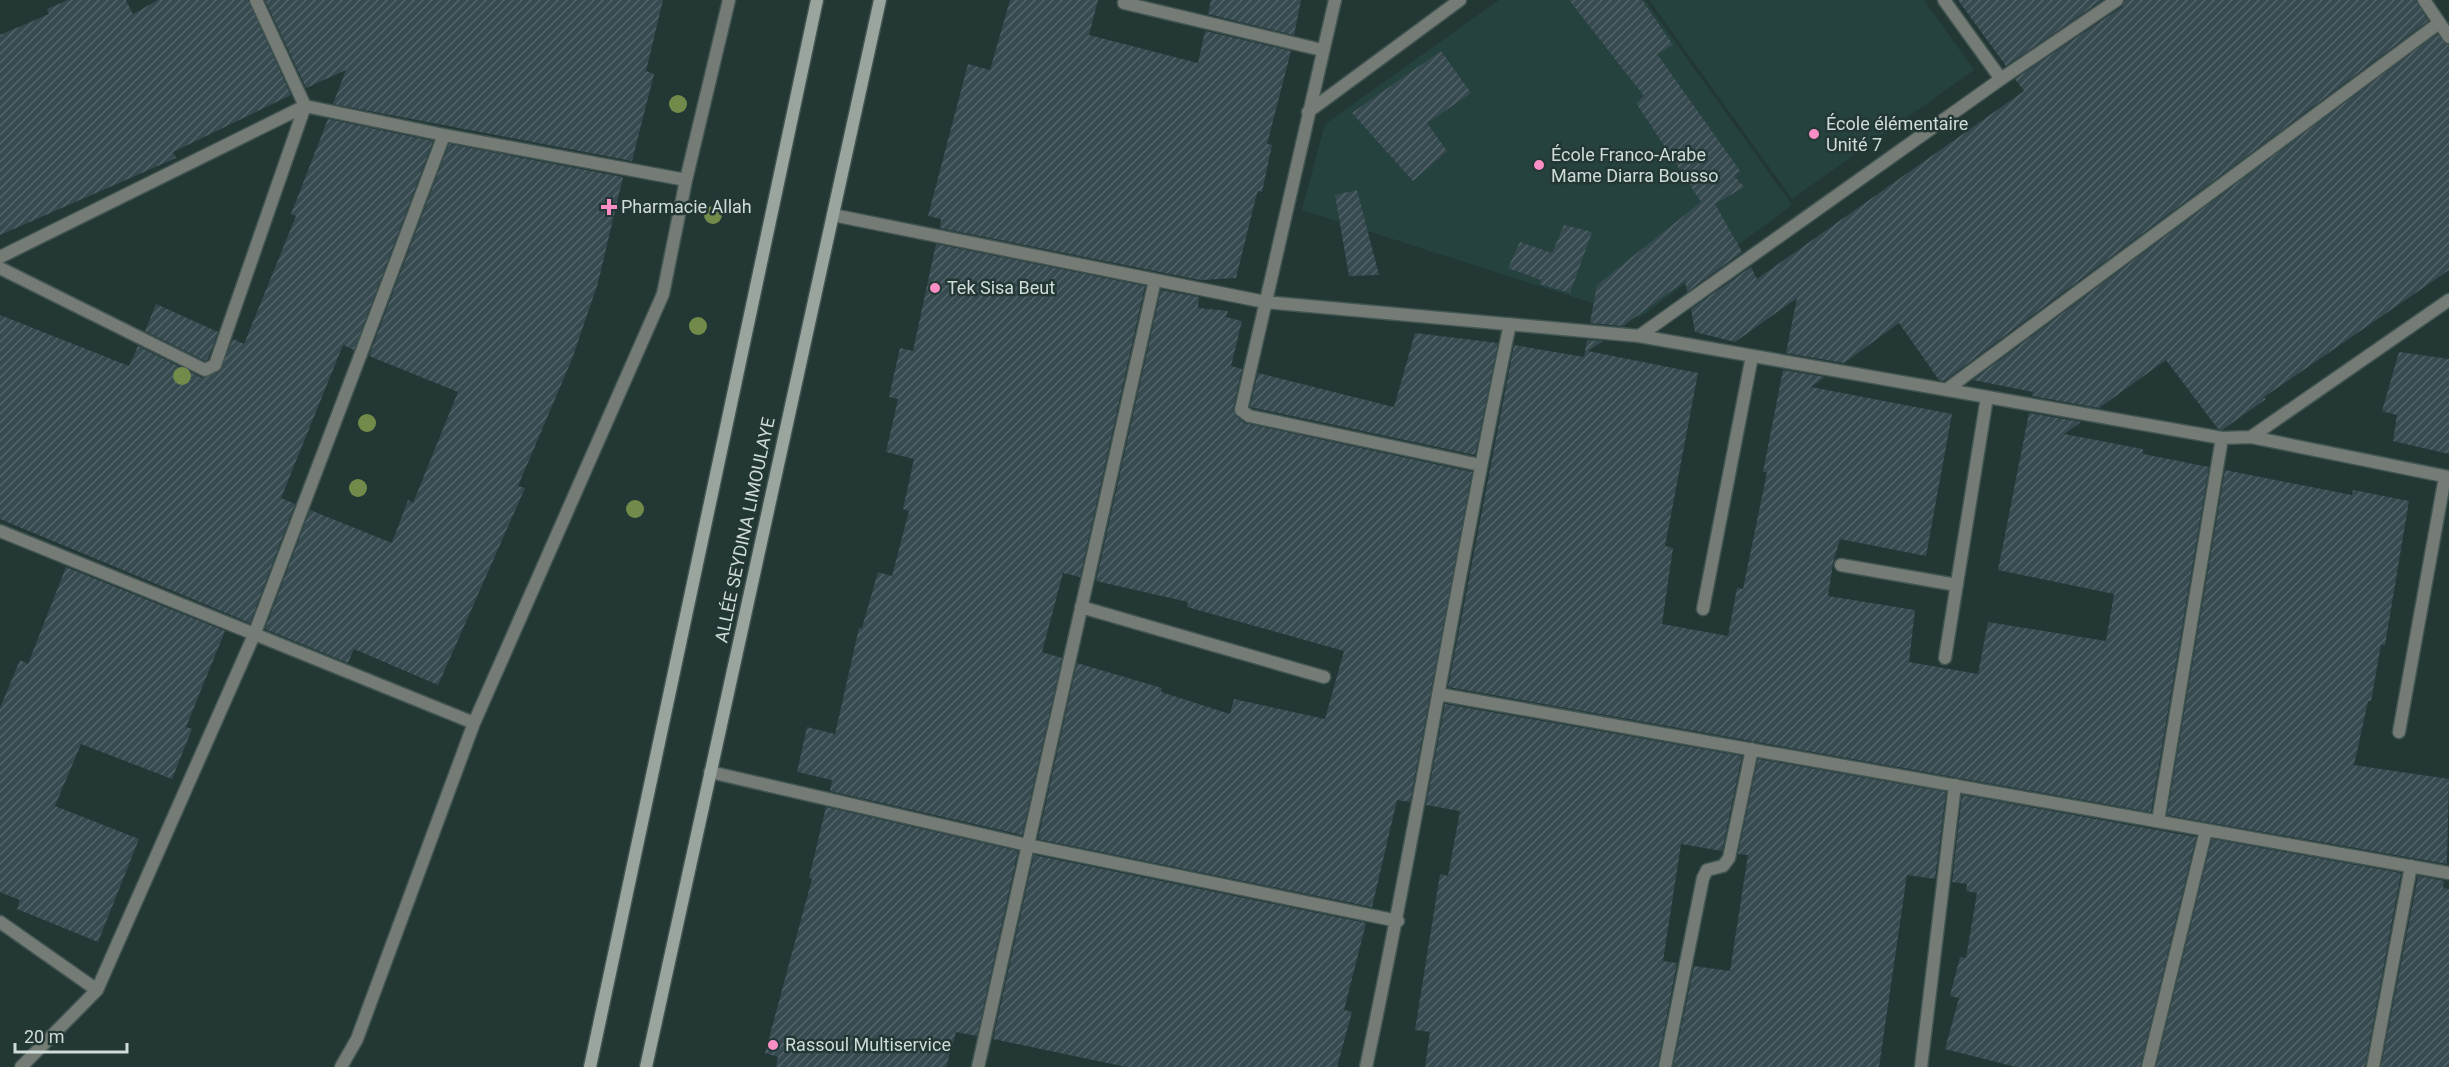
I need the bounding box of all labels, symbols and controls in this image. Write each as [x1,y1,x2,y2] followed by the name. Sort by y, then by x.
[1826,113,1968,155] place label: École élémentaire Unité 7
[1807,127,1821,141] marker: École élémentaire Unité 7
[1551,144,1719,186] place label: École Franco-Arabe Mame Diarra Bousso
[1532,158,1546,172] marker: École Franco-Arabe Mame Diarra Bousso
[621,196,752,217] place label: Pharmacie Allah
[602,200,616,214] marker: Pharmacie Allah
[947,277,1055,298] place label: Tek Sisa Beut
[928,281,942,295] marker: Tek Sisa Beut
[710,415,779,645] street label: ALLÉE SEYDINA LIMOULAYE
[15,1016,128,1054] scale bar
[24,1026,64,1047] text: 20 m
[785,1034,951,1055] place label: Rassoul Multiservice
[766,1038,780,1052] marker: Rassoul Multiservice

